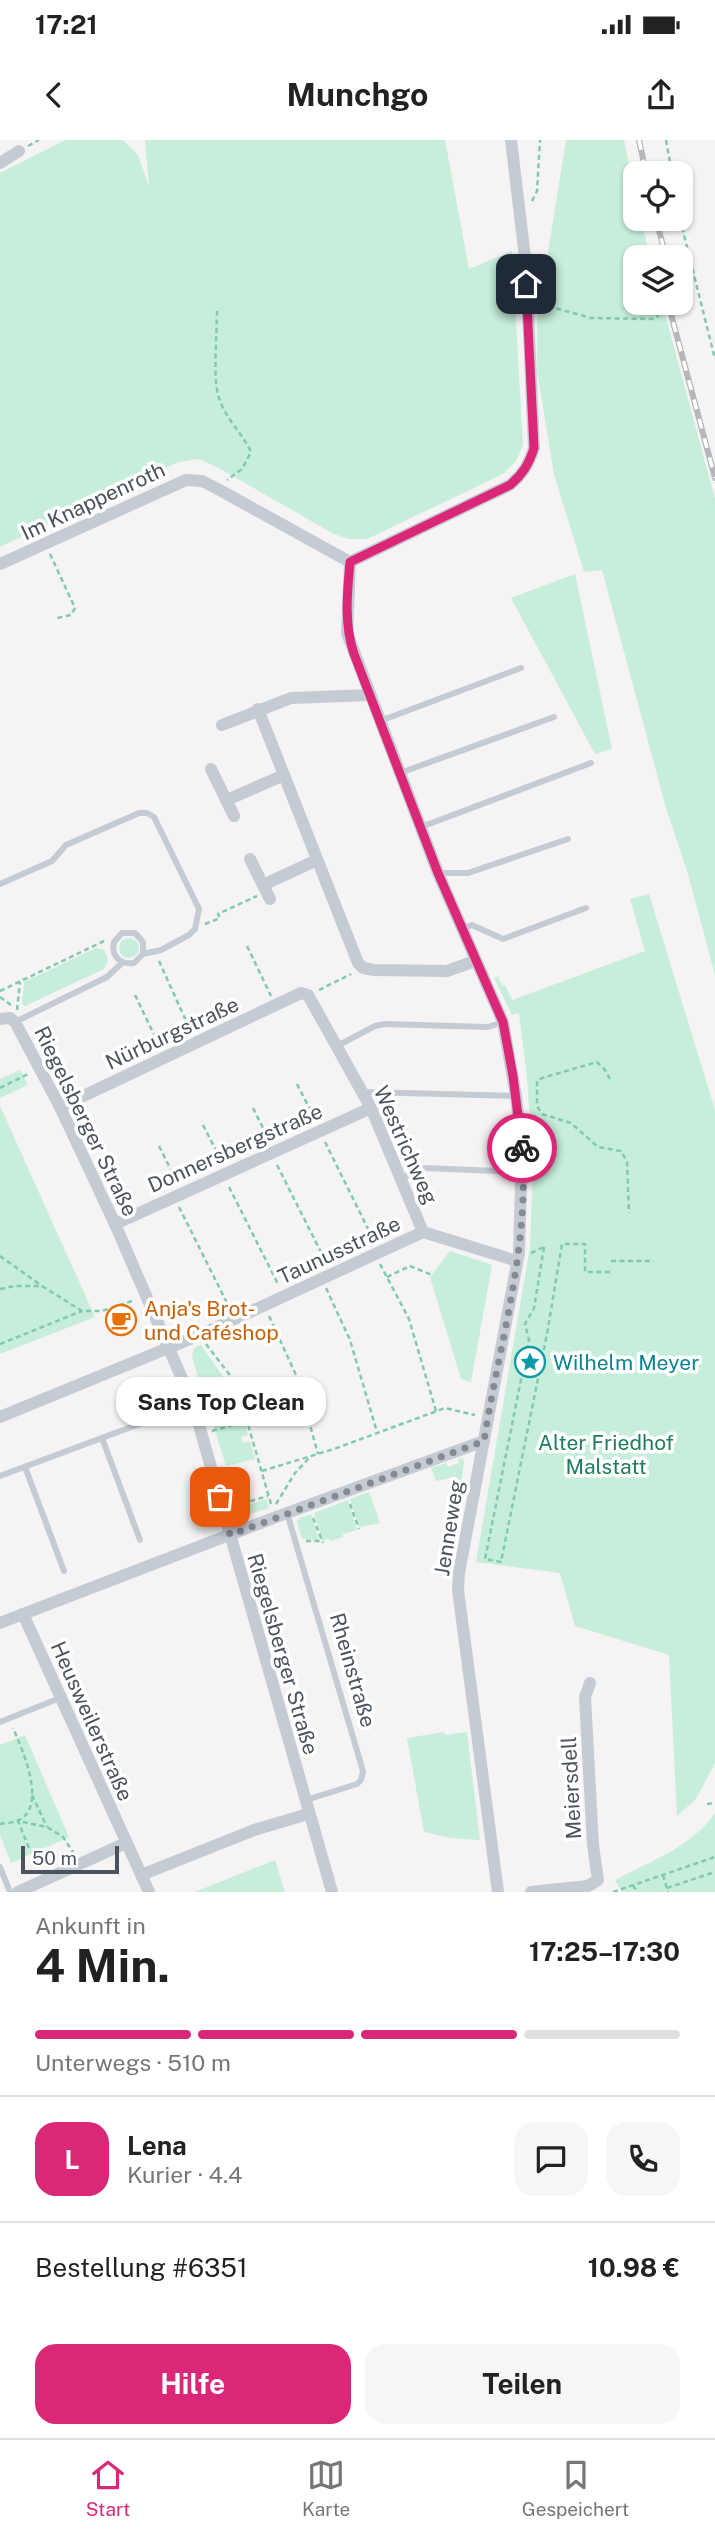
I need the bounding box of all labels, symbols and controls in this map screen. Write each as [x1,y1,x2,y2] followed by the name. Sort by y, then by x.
[35,9,98,40] text: 17:21
[35,76,73,114] icon: back
[287,76,428,113] text: Munchgo
[642,76,680,114] icon: share
[623,161,693,315] map controls
[623,161,693,231] button: locate
[623,245,693,315] button: layers
[496,254,556,314] pin
[507,265,545,303] icon: home
[17,457,169,545] street label: Im Knappenroth
[101,991,243,1075] street label: Nürburgstraße
[29,1022,143,1220] street label: Riegelsberger Straße
[369,1082,443,1208] street label: Westrichweg
[144,1098,326,1198] street label: Donnersbergstraße
[487,1113,557,1183] courier
[503,1129,541,1167] icon: bike
[274,1211,404,1289] street label: Taunusstraße
[144,1296,279,1345] place label: Anja's Brot- und Caféshop
[104,1303,138,1337] cafe icon: Anja's Brot- und Caféshop
[513,1345,547,1379] place icon: Wilhelm Meyer
[553,1350,699,1375] place label: Wilhelm Meyer
[115,1378,325,1427] callout: Sans Top Clean
[137,1388,305,1415] text: Sans Top Clean
[538,1430,674,1479] park label: Alter Friedhof Malstatt
[190,1467,250,1527] pin
[201,1478,239,1516] icon: bag
[429,1478,469,1578] street label: Jenneweg
[242,1551,324,1757] street label: Riegelsberger Straße
[325,1610,381,1730] street label: Rheinstraße
[46,1637,138,1805] street label: Heusweilerstraße
[556,1736,586,1840] street label: Meiersdell
[21,1843,119,1875] scale bar
[32,1847,77,1869] text: 50 m
[35,1912,146,1939] text: Ankunft in
[529,1936,680,1967] text: 17:25–17:30
[35,1938,170,1992] text: 4 Min.
[35,2049,231,2076] text: Unterwegs · 510 m
[514,2122,588,2196] button: chat
[606,2122,680,2196] button: phone
[127,2130,187,2161] text: Lena
[64,2144,80,2175] text: L
[127,2161,242,2188] text: Kurier · 4.4
[35,2252,248,2283] text: Bestellung #6351
[588,2252,680,2283] text: 10.98 €
[35,2344,351,2424] button: Hilfe
[365,2344,680,2424] button: Teilen
[86,2456,130,2520] tab: Start
[302,2456,350,2520] tab: Karte
[522,2456,629,2520] tab: Gespeichert

